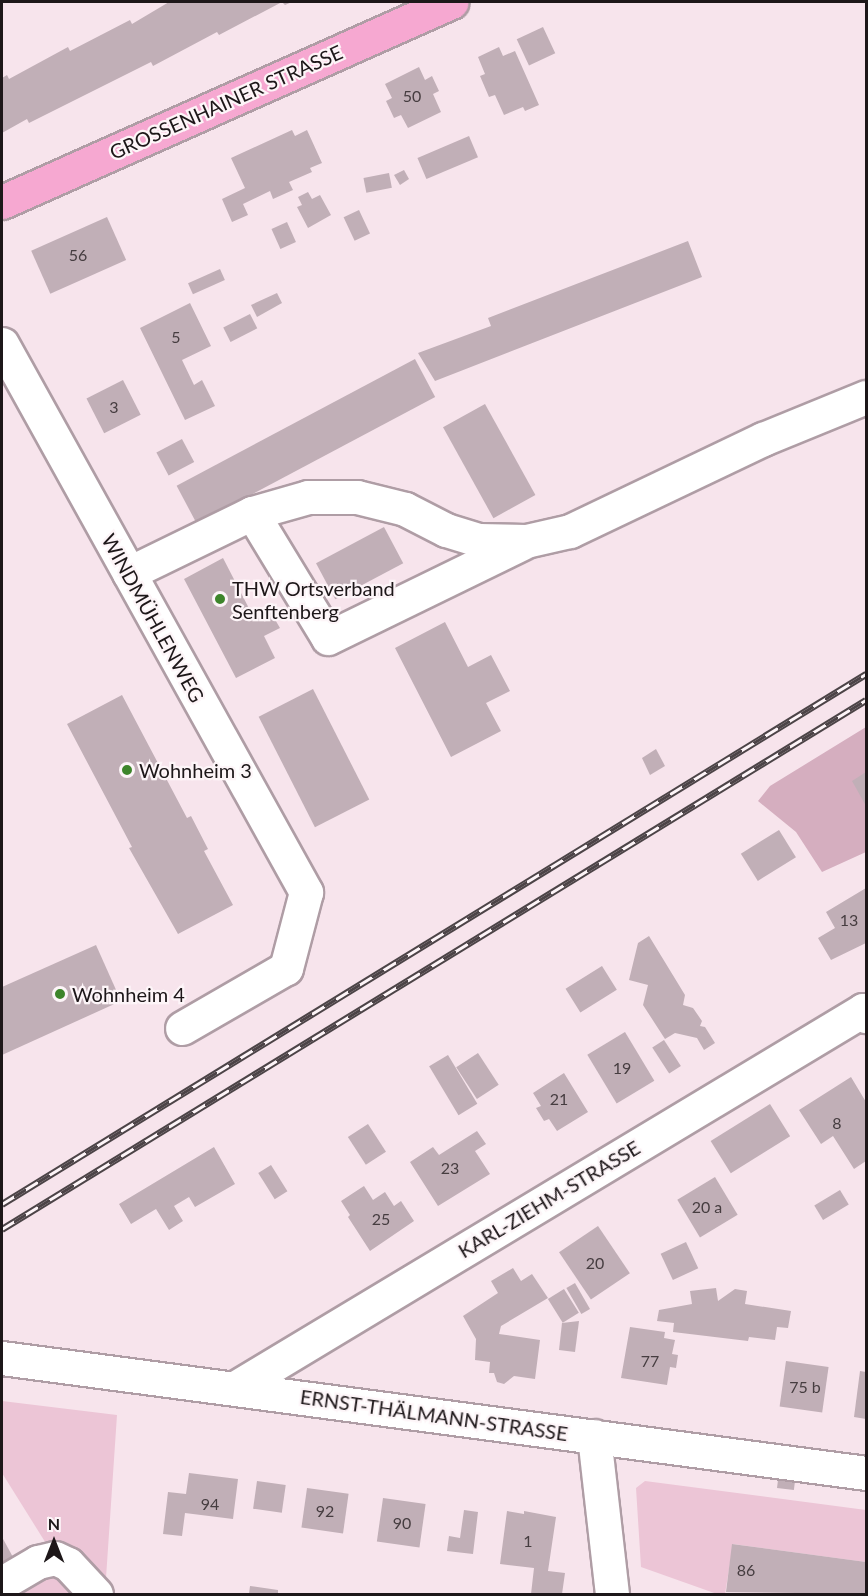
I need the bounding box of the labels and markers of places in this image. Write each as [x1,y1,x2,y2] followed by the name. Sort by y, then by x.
[232,576,395,623] place label: THW Ortsverband Senftenberg
[213,592,227,606] marker: THW Ortsverband Senftenberg
[139,758,252,782] place label: Wohnheim 3
[120,763,134,777] marker: Wohnheim 3
[72,982,185,1006] place label: Wohnheim 4
[53,987,67,1001] marker: Wohnheim 4

